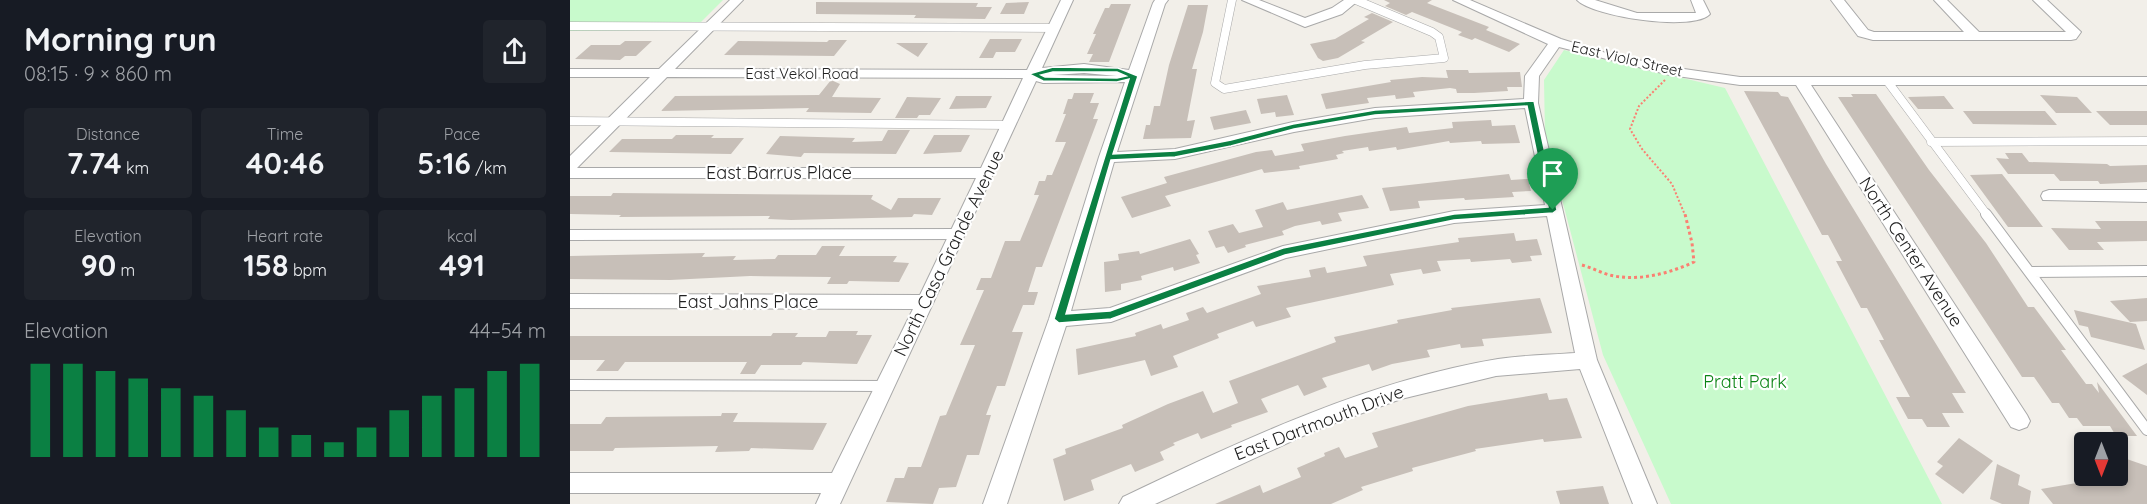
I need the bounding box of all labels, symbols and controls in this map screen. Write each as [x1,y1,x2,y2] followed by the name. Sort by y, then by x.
[24,18,217,59] text: Morning run
[483,20,546,83] button: share
[1570,36,1685,81] street label: East Viola Street
[24,61,172,86] text: 08:15 · 9 × 860 m
[745,64,859,83] street label: East Vekol Road
[76,124,140,144] text: Distance
[267,124,303,144] text: Time
[444,124,480,144] text: Pace
[67,144,122,182] text: 7.74
[246,144,324,182] text: 40:46
[417,144,471,182] text: 5:16
[888,146,1009,360] street label: North Casa Grande Avenue
[1527,148,1578,210] pin
[1536,157,1569,190] icon: arrive
[122,158,149,178] text: km
[471,158,507,178] text: /km
[706,161,852,184] street label: East Barrus Place
[1854,172,1968,331] street label: North Center Avenue
[74,226,142,246] text: Elevation
[247,226,323,246] text: Heart rate
[447,226,477,246] text: kcal
[81,246,116,284] text: 90
[243,246,289,284] text: 158
[439,246,485,284] text: 491
[116,260,135,280] text: m
[289,260,327,280] text: bpm
[677,290,819,313] street label: East Jahns Place
[24,318,108,343] text: Elevation
[470,318,546,343] text: 44–54 m
[1703,370,1787,393] park label: Pratt Park
[1231,380,1407,465] street label: East Dartmouth Drive
[2074,432,2128,486] north arrow
[2074,432,2128,486] map controls

